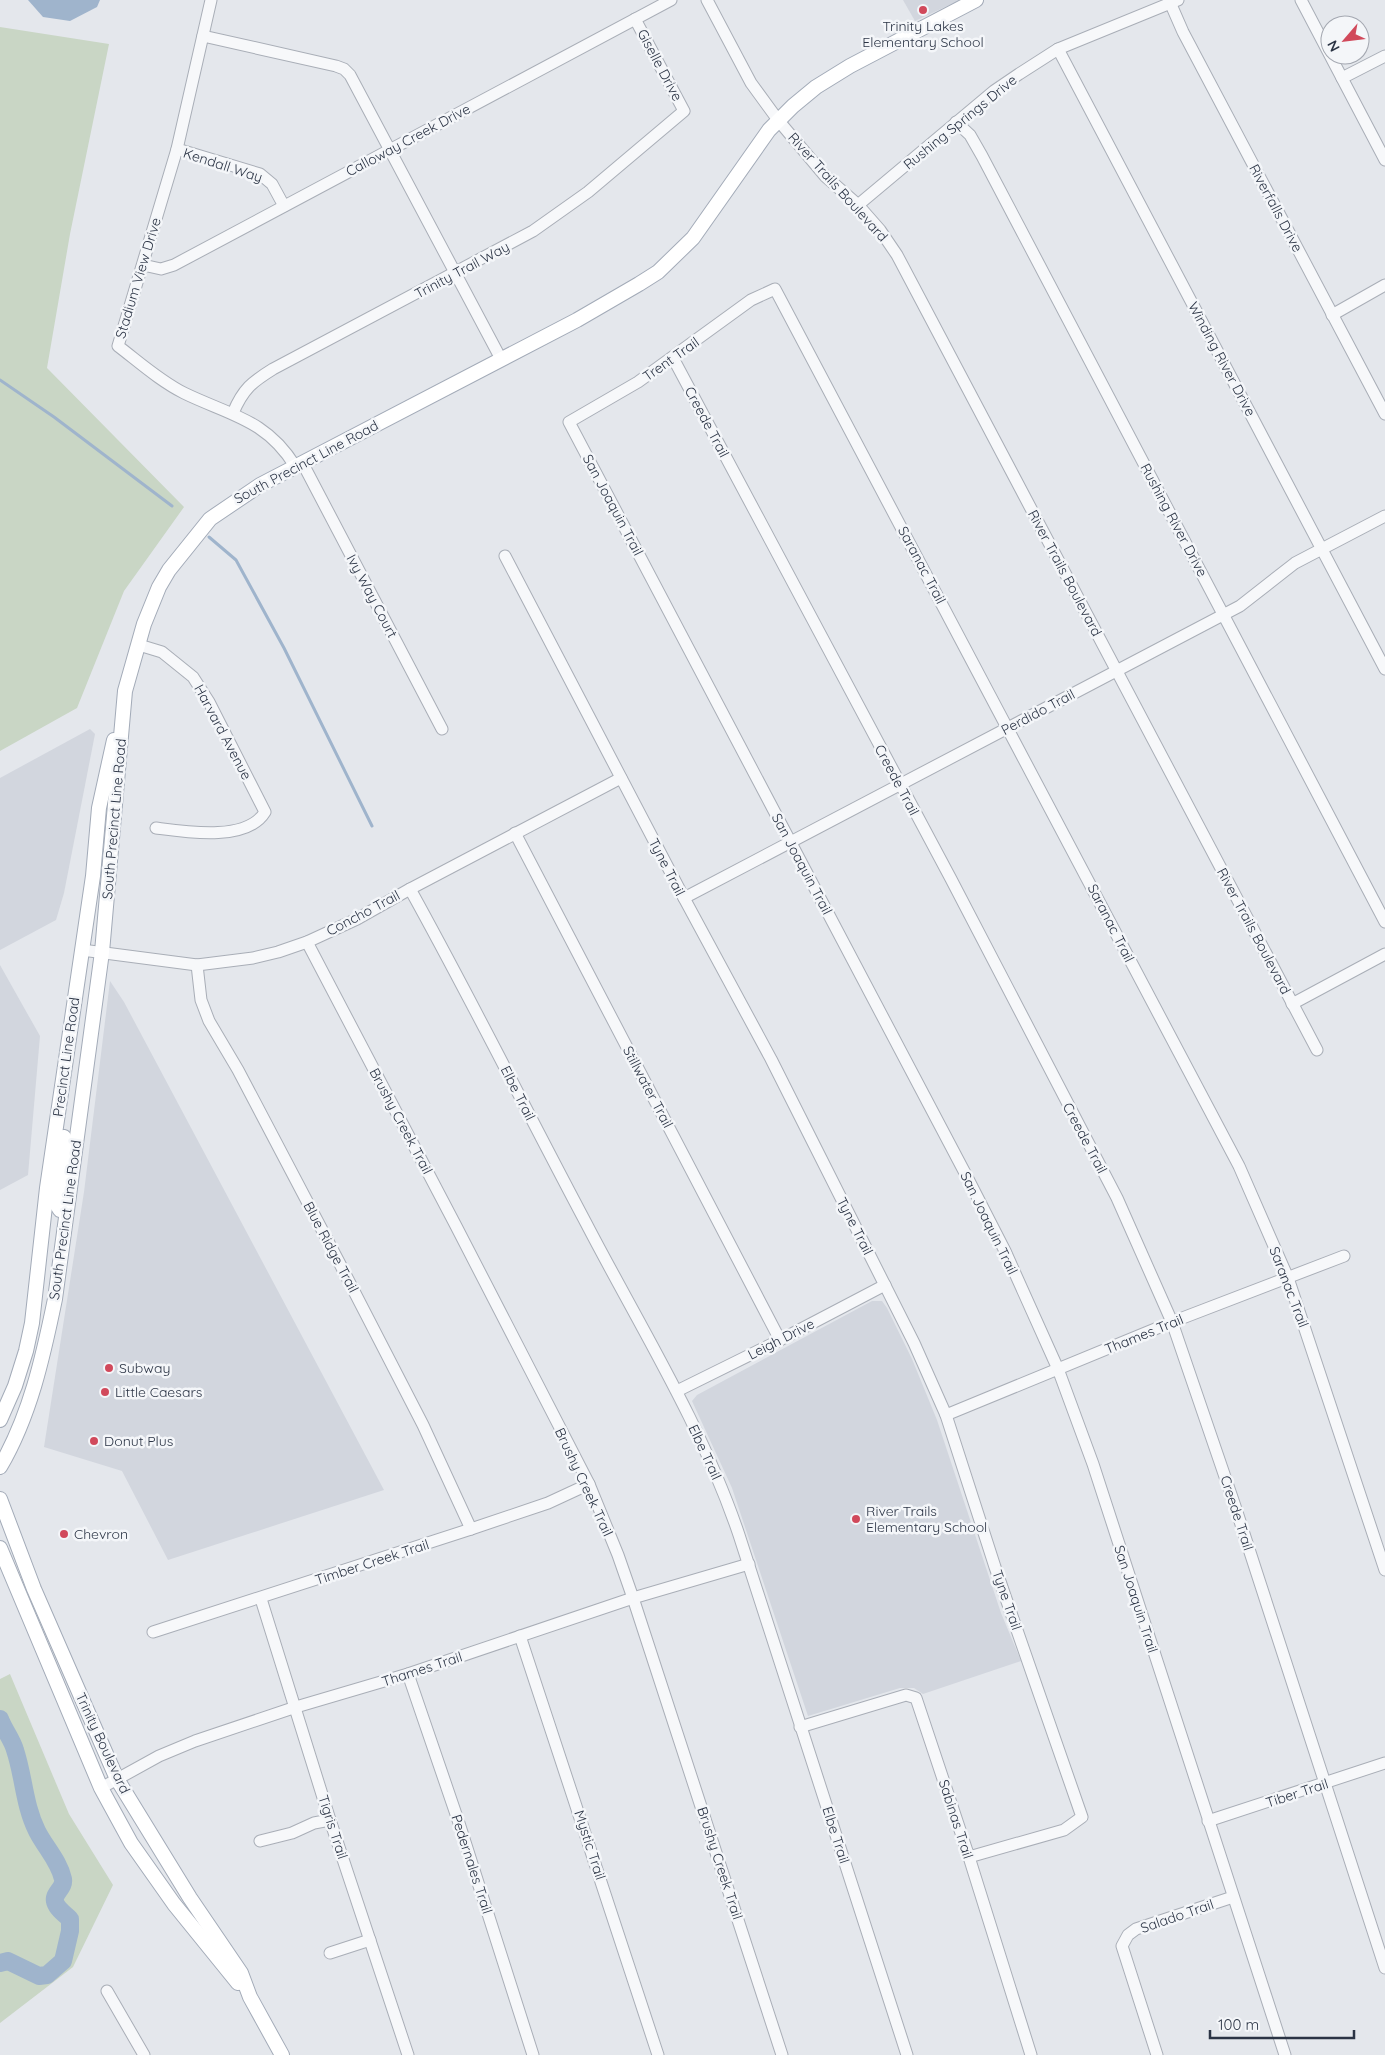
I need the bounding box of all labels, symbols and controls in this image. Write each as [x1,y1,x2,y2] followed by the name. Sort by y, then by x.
[917,4,929,16] marker: Trinity Lakes Elementary School
[1320,15,1370,65] north arrow
[862,17,984,51] place label: Trinity Lakes Elementary School
[634,26,687,104] street label: Giselle Drive
[1323,37,1344,55] text: N
[900,71,1020,173] street label: Rushing Springs Drive
[343,100,473,180] street label: Calloway Creek Drive
[784,129,892,245] street label: River Trails Boulevard
[181,144,265,186] street label: Kendall Way
[1245,161,1307,255] street label: Riverfalls Drive
[111,215,165,341] street label: Stadium View Drive
[412,237,512,303] street label: Trinity Trail Way
[1184,299,1260,419] street label: Winding River Drive
[639,333,703,385] street label: Trent Trail
[681,383,733,461] street label: Creede Trail
[231,416,381,508] street label: South Precinct Line Road
[579,451,647,559] street label: San Joaquin Trail
[1136,460,1212,580] street label: Rushing River Drive
[1024,507,1106,639] street label: River Trails Boulevard
[894,523,950,607] street label: Saranac Trail
[342,551,402,641] street label: Ivy Way Court
[190,681,256,783] street label: Harvard Avenue
[998,685,1078,739] street label: Perdido Trail
[98,738,130,900] street label: South Precinct Line Road
[871,741,923,819] street label: Creede Trail
[768,810,836,918] street label: San Joaquin Trail
[645,835,689,899] street label: Tyne Trail
[1213,865,1295,997] street label: River Trails Boulevard
[1084,881,1138,965] street label: Saranac Trail
[323,886,403,940] street label: Concho Trail
[49,996,83,1118] street label: Precinct Line Road
[619,1043,677,1131] street label: Stillwater Trail
[497,1063,539,1123] street label: Elbe Trail
[365,1065,437,1177] street label: Brushy Creek Trail
[1059,1099,1111,1177] street label: Creede Trail
[45,1139,85,1301] street label: South Precinct Line Road
[956,1169,1022,1277] street label: San Joaquin Trail
[833,1194,877,1258] street label: Tyne Trail
[299,1198,363,1296] street label: Blue Ridge Trail
[1265,1244,1313,1330] street label: Saranac Trail
[1102,1310,1186,1358] street label: Thames Trail
[745,1314,817,1363] street label: Leigh Drive
[119,1359,170,1377] place label: Subway
[103,1362,115,1374] marker: Subway
[115,1383,202,1401] place label: Little Caesars
[99,1386,111,1398] marker: Little Caesars
[684,1421,726,1483] street label: Elbe Trail
[551,1425,617,1539] street label: Brushy Creek Trail
[104,1432,173,1450] place label: Donut Plus
[88,1435,100,1447] marker: Donut Plus
[1216,1473,1258,1553] street label: Creede Trail
[866,1502,987,1536] place label: River Trails Elementary School
[850,1513,862,1525] marker: River Trails Elementary School
[74,1525,128,1543] place label: Chevron
[58,1528,70,1540] marker: Chevron
[313,1535,431,1589] street label: Timber Creek Trail
[1110,1543,1162,1655] street label: San Joaquin Trail
[988,1568,1026,1632] street label: Tyne Trail
[380,1648,464,1690] street label: Thames Trail
[72,1690,134,1796] street label: Trinity Boulevard
[1263,1774,1331,1812] street label: Tiber Trail
[935,1777,977,1861] street label: Sabinas Trail
[314,1793,352,1861] street label: Tigris Trail
[693,1804,747,1922] street label: Brushy Creek Trail
[818,1804,854,1866] street label: Elbe Trail
[570,1808,610,1882] street label: Mystic Trail
[447,1812,497,1916] street label: Pedernales Trail
[1138,1895,1216,1937] street label: Salado Trail
[1210,2008,1354,2040] scale bar
[1218,2015,1259,2034] text: 100 m

